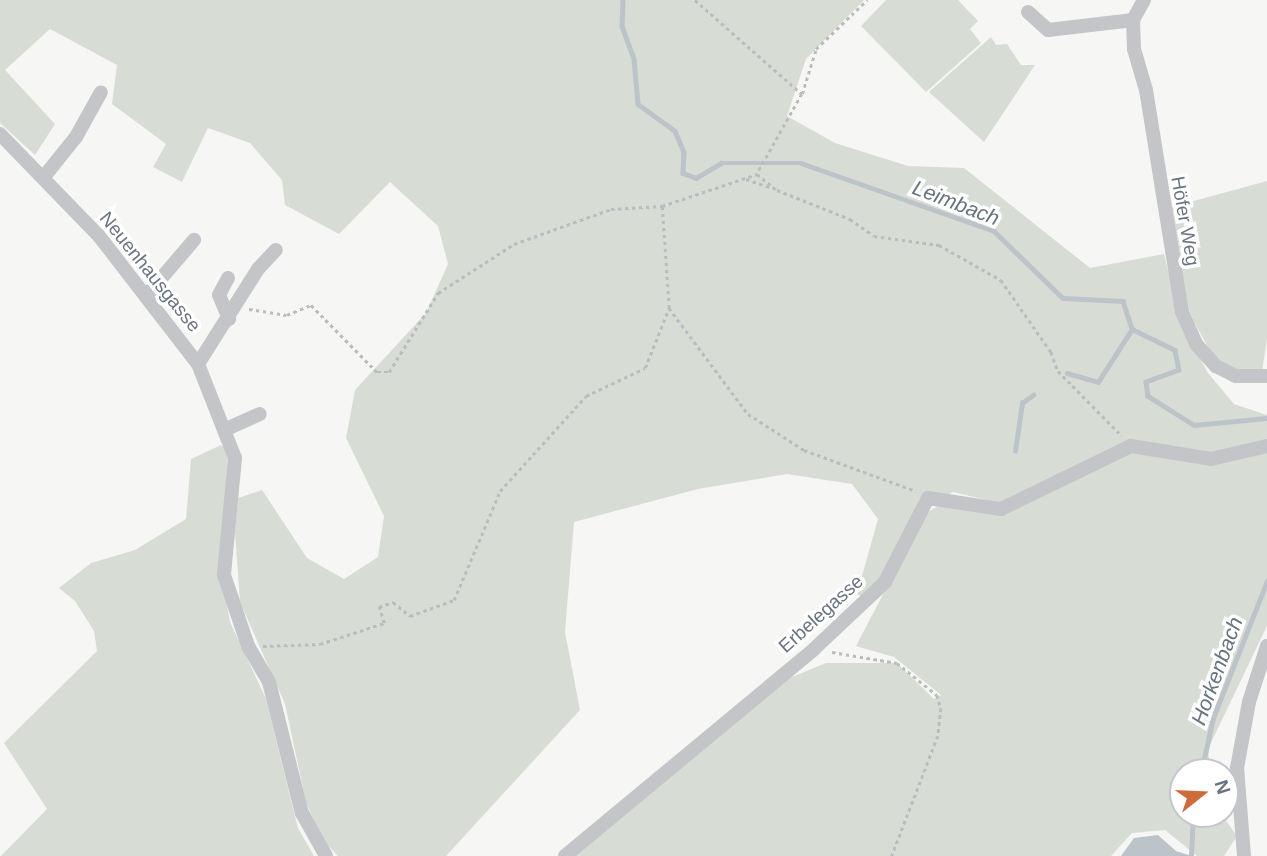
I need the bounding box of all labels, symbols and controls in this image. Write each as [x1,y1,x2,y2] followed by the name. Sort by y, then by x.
[1166,174,1204,268] street label: Höfer Weg
[909,175,1003,231] water label: Leimbach
[95,207,205,337] street label: Neuenhausgasse
[774,570,868,658] street label: Erbelegasse
[1186,613,1248,729] water label: Horkenbach
[1169,758,1239,828] north arrow
[1210,777,1235,797] text: N

